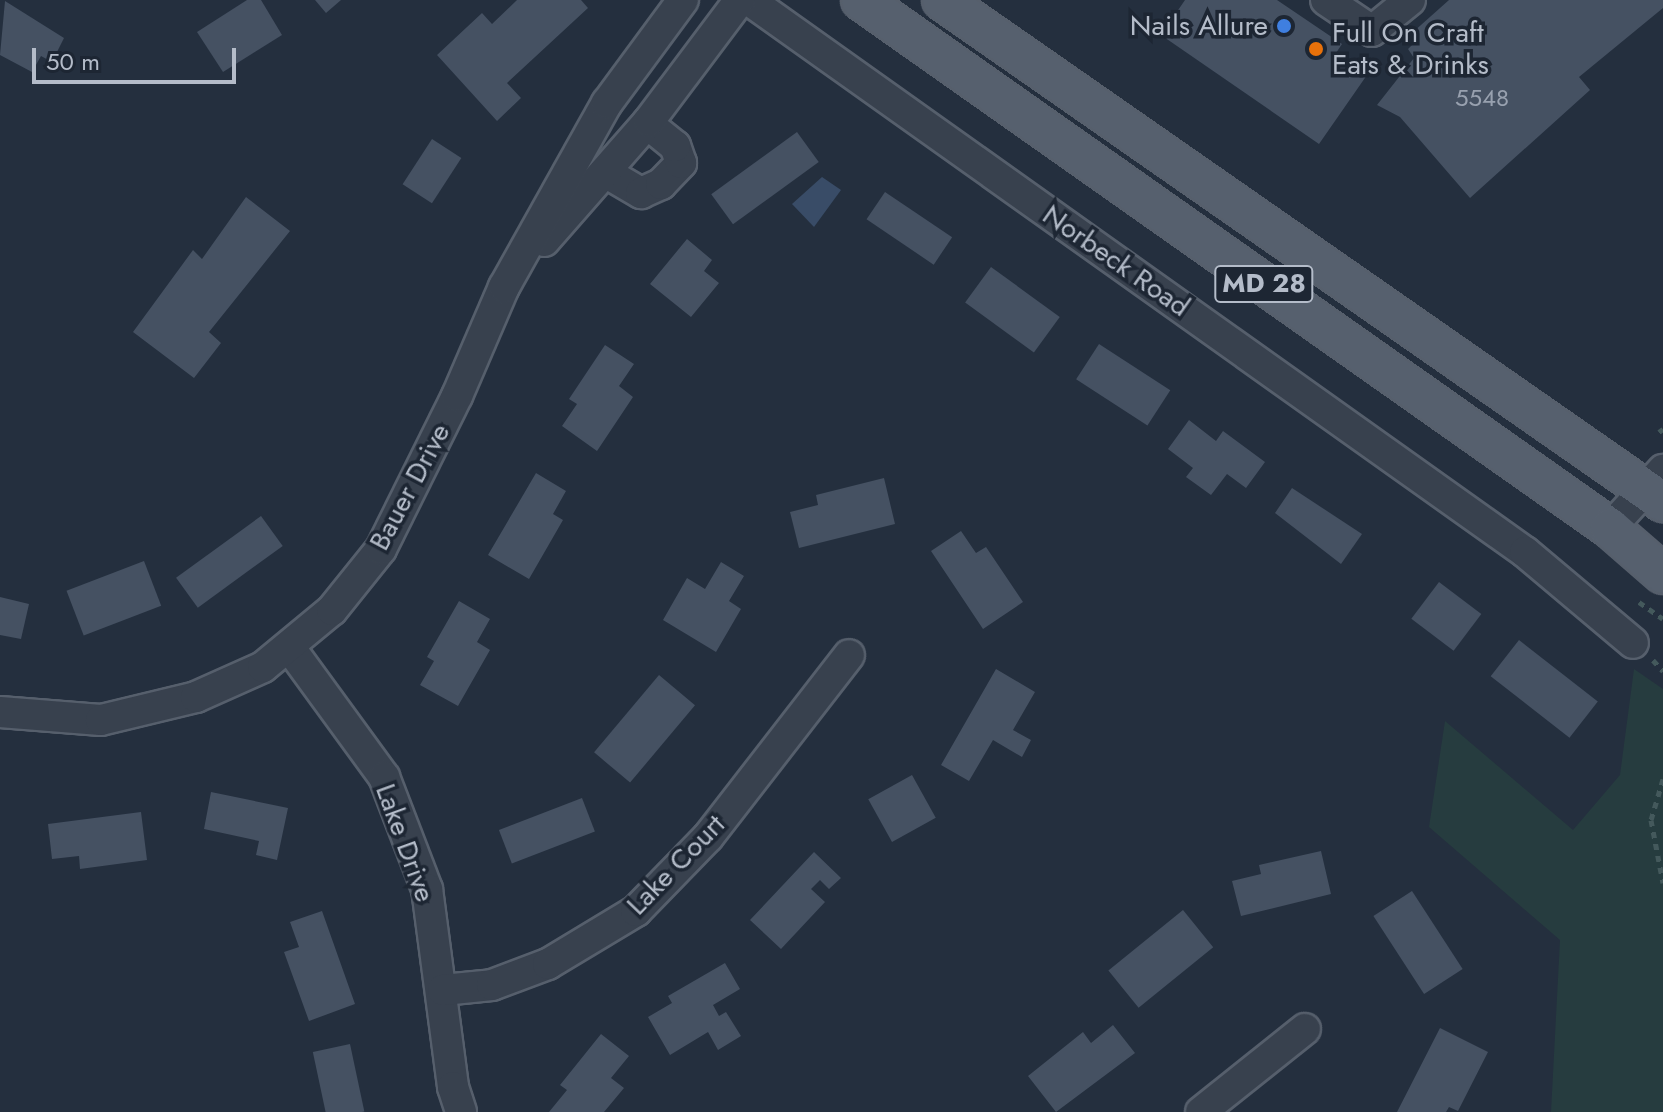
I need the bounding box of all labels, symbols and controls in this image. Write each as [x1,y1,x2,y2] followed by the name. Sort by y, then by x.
[1130,9,1268,43] place label: Nails Allure
[1332,16,1489,82] place label: Full On Craft Eats & Drinks
[1275,17,1293,35] marker: Nails Allure
[36,32,240,82] scale bar
[1307,40,1325,58] marker: Full On Craft Eats & Drinks
[46,44,100,79] text: 50 m
[1455,84,1509,112] house number: 5548
[1036,198,1196,324] street label: Norbeck Road
[1214,262,1314,306] road number: MD 28
[363,418,457,556] street label: Bauer Drive
[368,779,442,907] street label: Lake Drive
[620,808,732,922] street label: Lake Court

